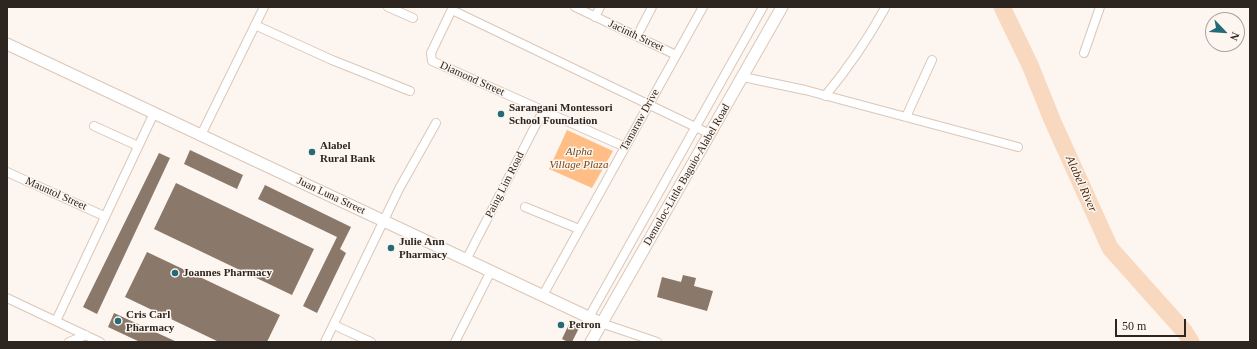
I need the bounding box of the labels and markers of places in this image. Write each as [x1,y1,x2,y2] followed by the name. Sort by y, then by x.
[509,101,613,127] place label: Sarangani Montessori School Foundation
[496,109,506,119] marker: Sarangani Montessori School Foundation
[320,139,375,165] place label: Alabel Rural Bank
[307,147,317,157] marker: Alabel Rural Bank
[399,235,447,261] place label: Julie Ann Pharmacy
[386,243,396,253] marker: Julie Ann Pharmacy
[183,266,272,280] place label: Joannes Pharmacy
[170,268,180,278] marker: Joannes Pharmacy
[126,308,174,334] place label: Cris Carl Pharmacy
[113,316,123,326] marker: Cris Carl Pharmacy
[569,318,601,332] place label: Petron
[556,320,566,330] marker: Petron

